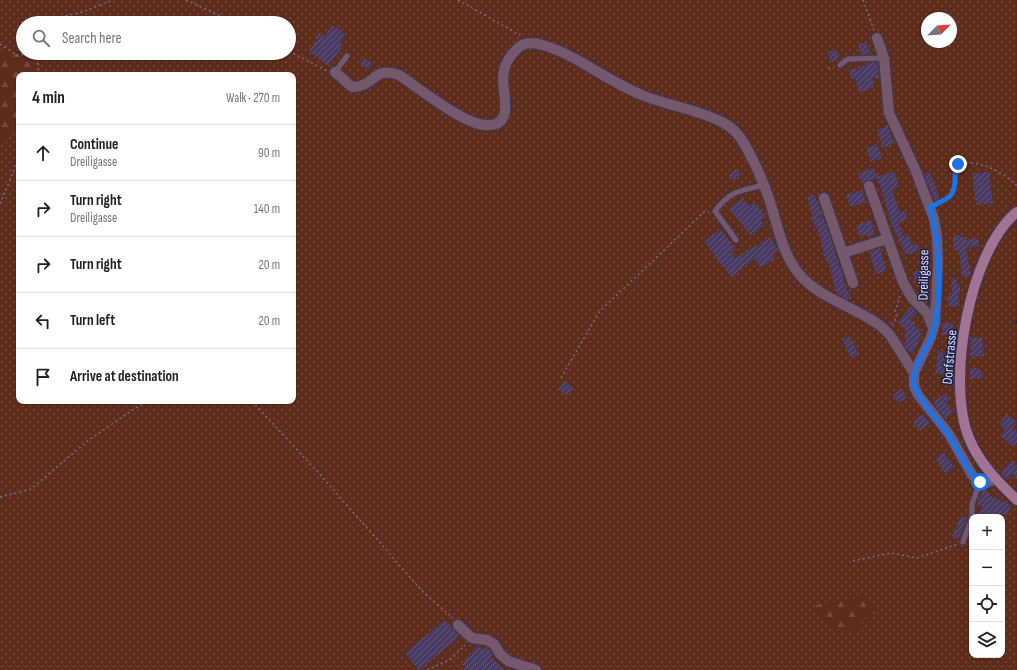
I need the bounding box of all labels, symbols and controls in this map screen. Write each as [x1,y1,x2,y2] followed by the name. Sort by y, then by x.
[921,12,957,48] north arrow
[16,16,296,60] search box
[30,27,52,49] icon: search
[62,29,122,48] text: Search here
[32,88,65,108] text: 4 min
[226,90,280,106] text: Walk · 270 m
[70,135,119,154] text: Continue
[32,142,54,164] icon: ahead
[258,145,280,161] text: 90 m
[70,154,117,170] text: Dreiligasse
[949,155,967,173] route end
[70,191,122,210] text: Turn right
[32,198,54,220] icon: right
[254,201,280,217] text: 140 m
[70,210,117,226] text: Dreiligasse
[915,249,932,301] street label: Dreiligasse
[32,254,54,276] icon: right
[70,255,122,274] text: Turn right
[258,257,280,273] text: 20 m
[32,310,54,332] icon: left
[70,311,115,330] text: Turn left
[258,313,280,329] text: 20 m
[939,329,960,385] street label: Dorfstrasse
[32,366,54,388] icon: arrive
[70,367,179,386] text: Arrive at destination
[971,473,989,491] route start
[969,514,1005,658] map controls
[969,514,1005,550] button: +
[969,550,1005,586] button: −
[969,586,1005,622] button: locate
[969,622,1005,658] button: layers

